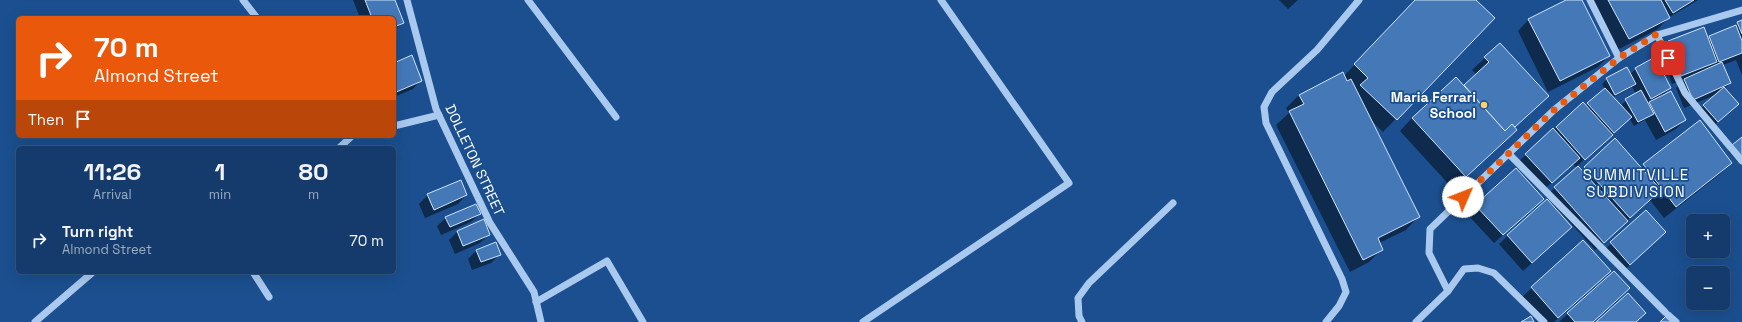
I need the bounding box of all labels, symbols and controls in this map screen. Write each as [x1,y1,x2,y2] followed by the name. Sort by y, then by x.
[94,29,159,65] text: 70 m
[28,32,80,84] icon: right
[1651,41,1685,75] pin
[1657,47,1679,69] icon: arrive
[94,64,219,87] text: Almond Street
[1391,88,1476,122] place label: Maria Ferrari School
[1479,100,1489,110] marker: Maria Ferrari School
[441,101,509,219] street label: DOLLETON STREET
[72,108,94,130] icon: arrive
[28,110,64,129] text: Then
[83,156,141,187] text: 11:26
[215,156,225,187] text: 1
[299,156,329,187] text: 80
[1583,165,1689,201] district label: SUMMITVILLE SUBDIVISION
[1442,176,1484,218] position arrow
[93,186,132,203] text: Arrival
[209,186,231,203] text: min
[308,186,319,203] text: m
[1686,214,1730,310] map controls
[1686,214,1730,258] button: +
[62,222,133,241] text: Turn right
[28,229,50,251] icon: right
[349,231,384,250] text: 70 m
[62,241,152,258] text: Almond Street
[1686,266,1730,310] button: −

